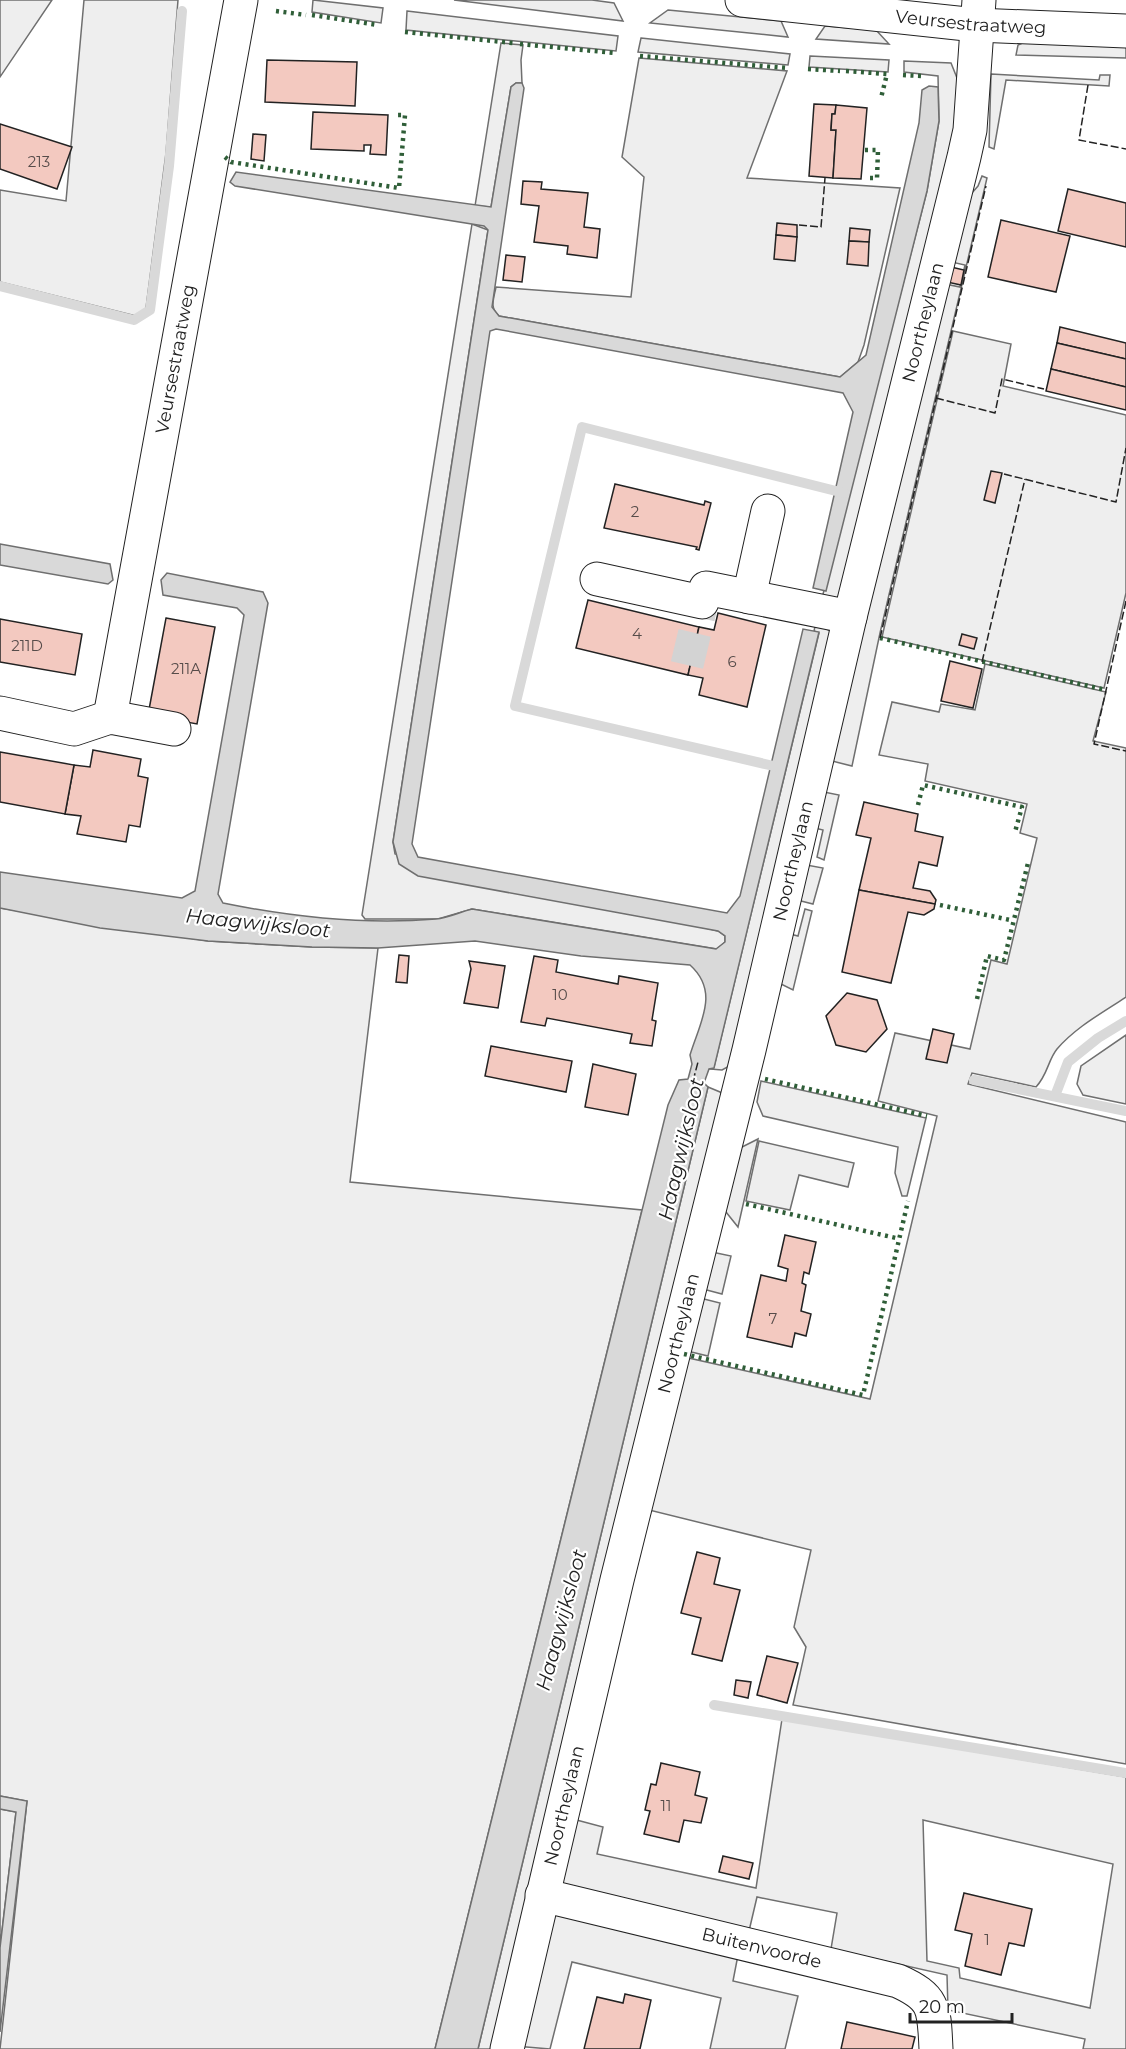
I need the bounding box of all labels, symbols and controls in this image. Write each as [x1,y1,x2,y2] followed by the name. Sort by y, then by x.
[894,5,1047,39] street label: Veursestraatweg
[28,152,50,171] house number: 213
[898,260,948,385] street label: Noortheylaan
[151,283,200,435] street label: Veursestraatweg
[631,502,639,521] house number: 2
[632,624,642,643] house number: 4
[11,636,43,655] house number: 211D
[727,652,737,671] house number: 6
[171,659,201,678] house number: 211A
[768,799,818,923] street label: Noortheylaan
[184,903,332,943] water label: Haagwijksloot
[552,985,568,1004] house number: 10
[653,1075,709,1223] water label: Haagwijksloot
[653,1271,704,1396] street label: Noortheylaan
[769,1309,778,1328] house number: 7
[531,1547,591,1693] water label: Haagwijksloot
[539,1743,589,1868] street label: Noortheylaan
[661,1796,671,1815] house number: 11
[700,1923,824,1973] street label: Buitenvoorde
[984,1930,990,1949] house number: 1
[910,1986,1012,2024] scale bar
[919,1996,965,2018] text: 20 m

